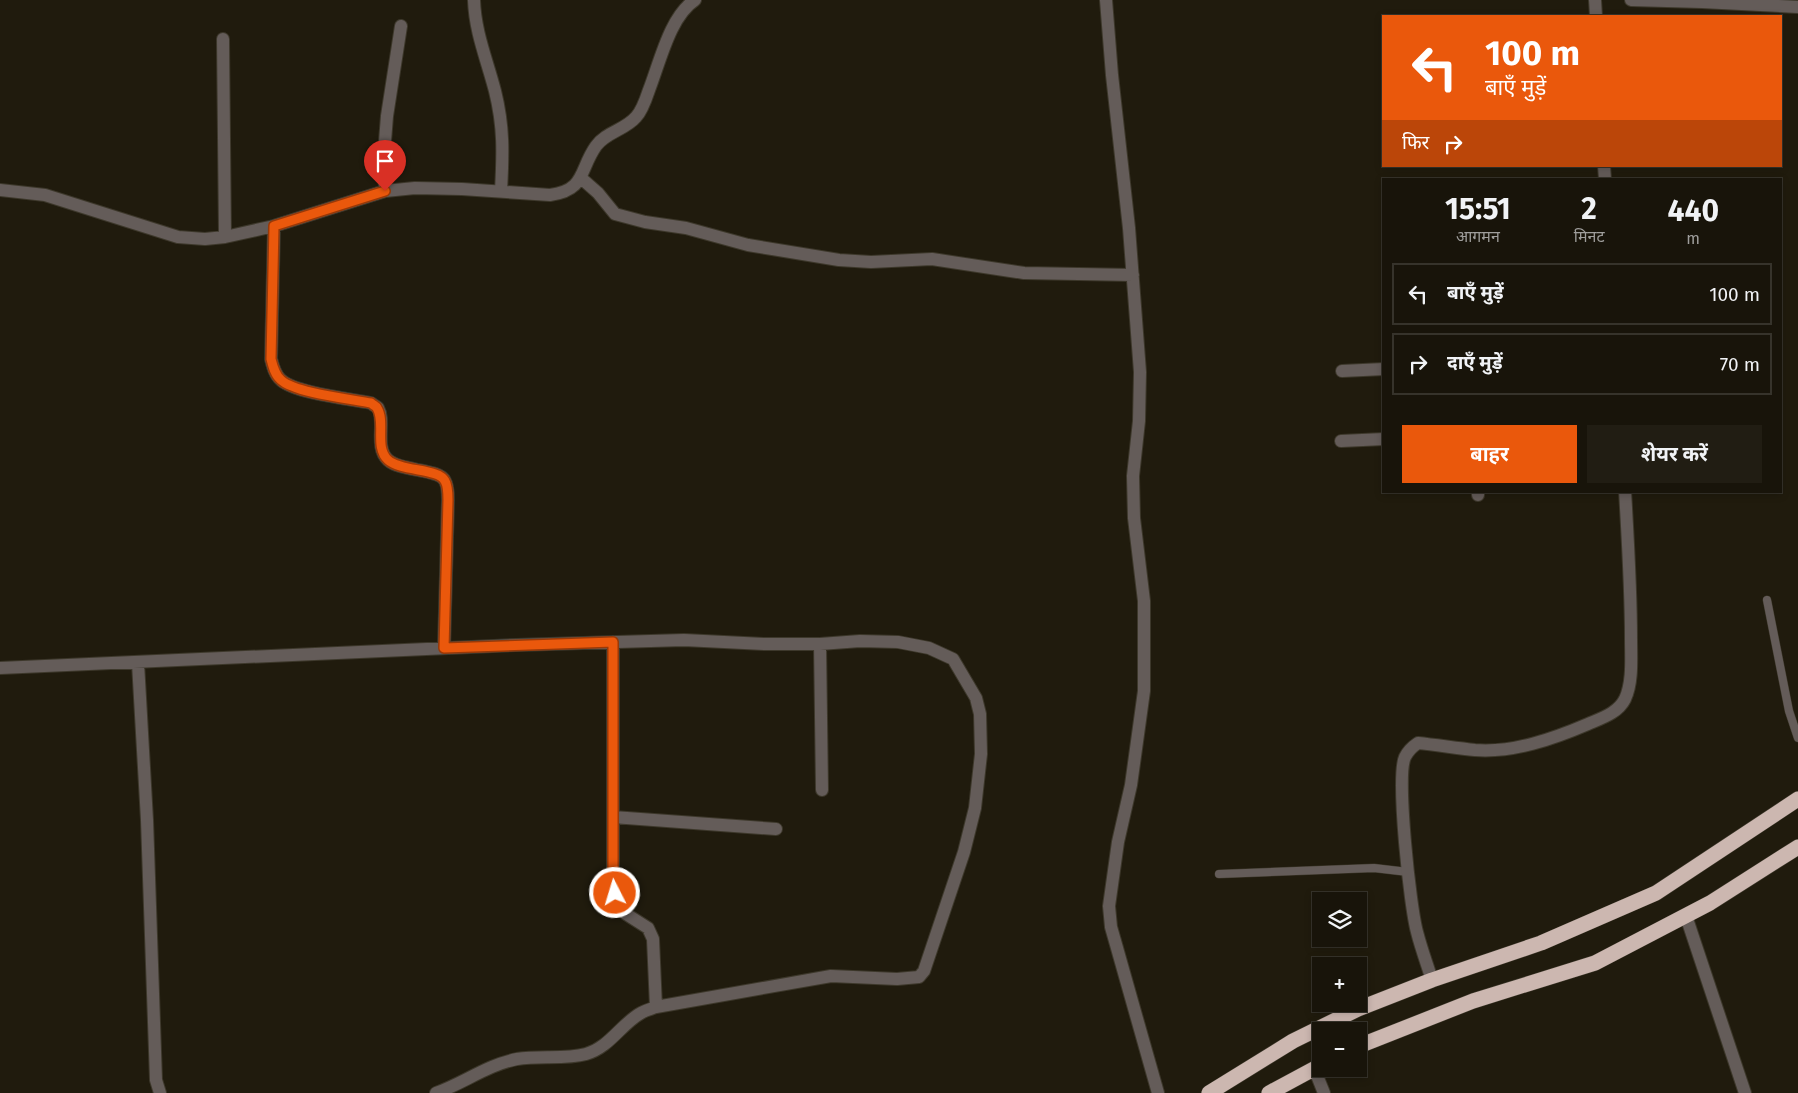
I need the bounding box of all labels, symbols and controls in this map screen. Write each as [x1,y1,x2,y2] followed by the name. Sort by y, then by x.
[1485,32,1580,74] text: 100 m
[1402,35,1467,100] icon: left
[1485,74,1546,101] text: बाएँ मुड़ें
[1439,130,1467,158] icon: right
[1402,131,1429,154] text: फिर
[364,140,406,191] pin
[371,147,399,175] icon: arrive
[1445,191,1511,227] text: 15:51
[1581,191,1597,227] text: 2
[1667,193,1719,229] text: 440
[1456,227,1500,246] text: आगमन
[1574,227,1604,246] text: मिनट
[1686,229,1700,248] text: m
[1404,280,1432,308] icon: left
[1447,281,1504,304] text: बाएँ मुड़ें
[1709,283,1760,306] text: 100 m
[1404,350,1432,378] icon: right
[1447,351,1503,374] text: दाएँ मुड़ें
[1720,353,1760,376] text: 70 m
[1402,425,1577,483] button: बाहर
[1587,425,1762,483] button: शेयर करें
[588,866,640,918] position arrow
[1312,892,1367,1077] map controls
[1312,892,1367,947] button: layers
[1312,957,1367,1012] button: +
[1312,1022,1367,1077] button: −

